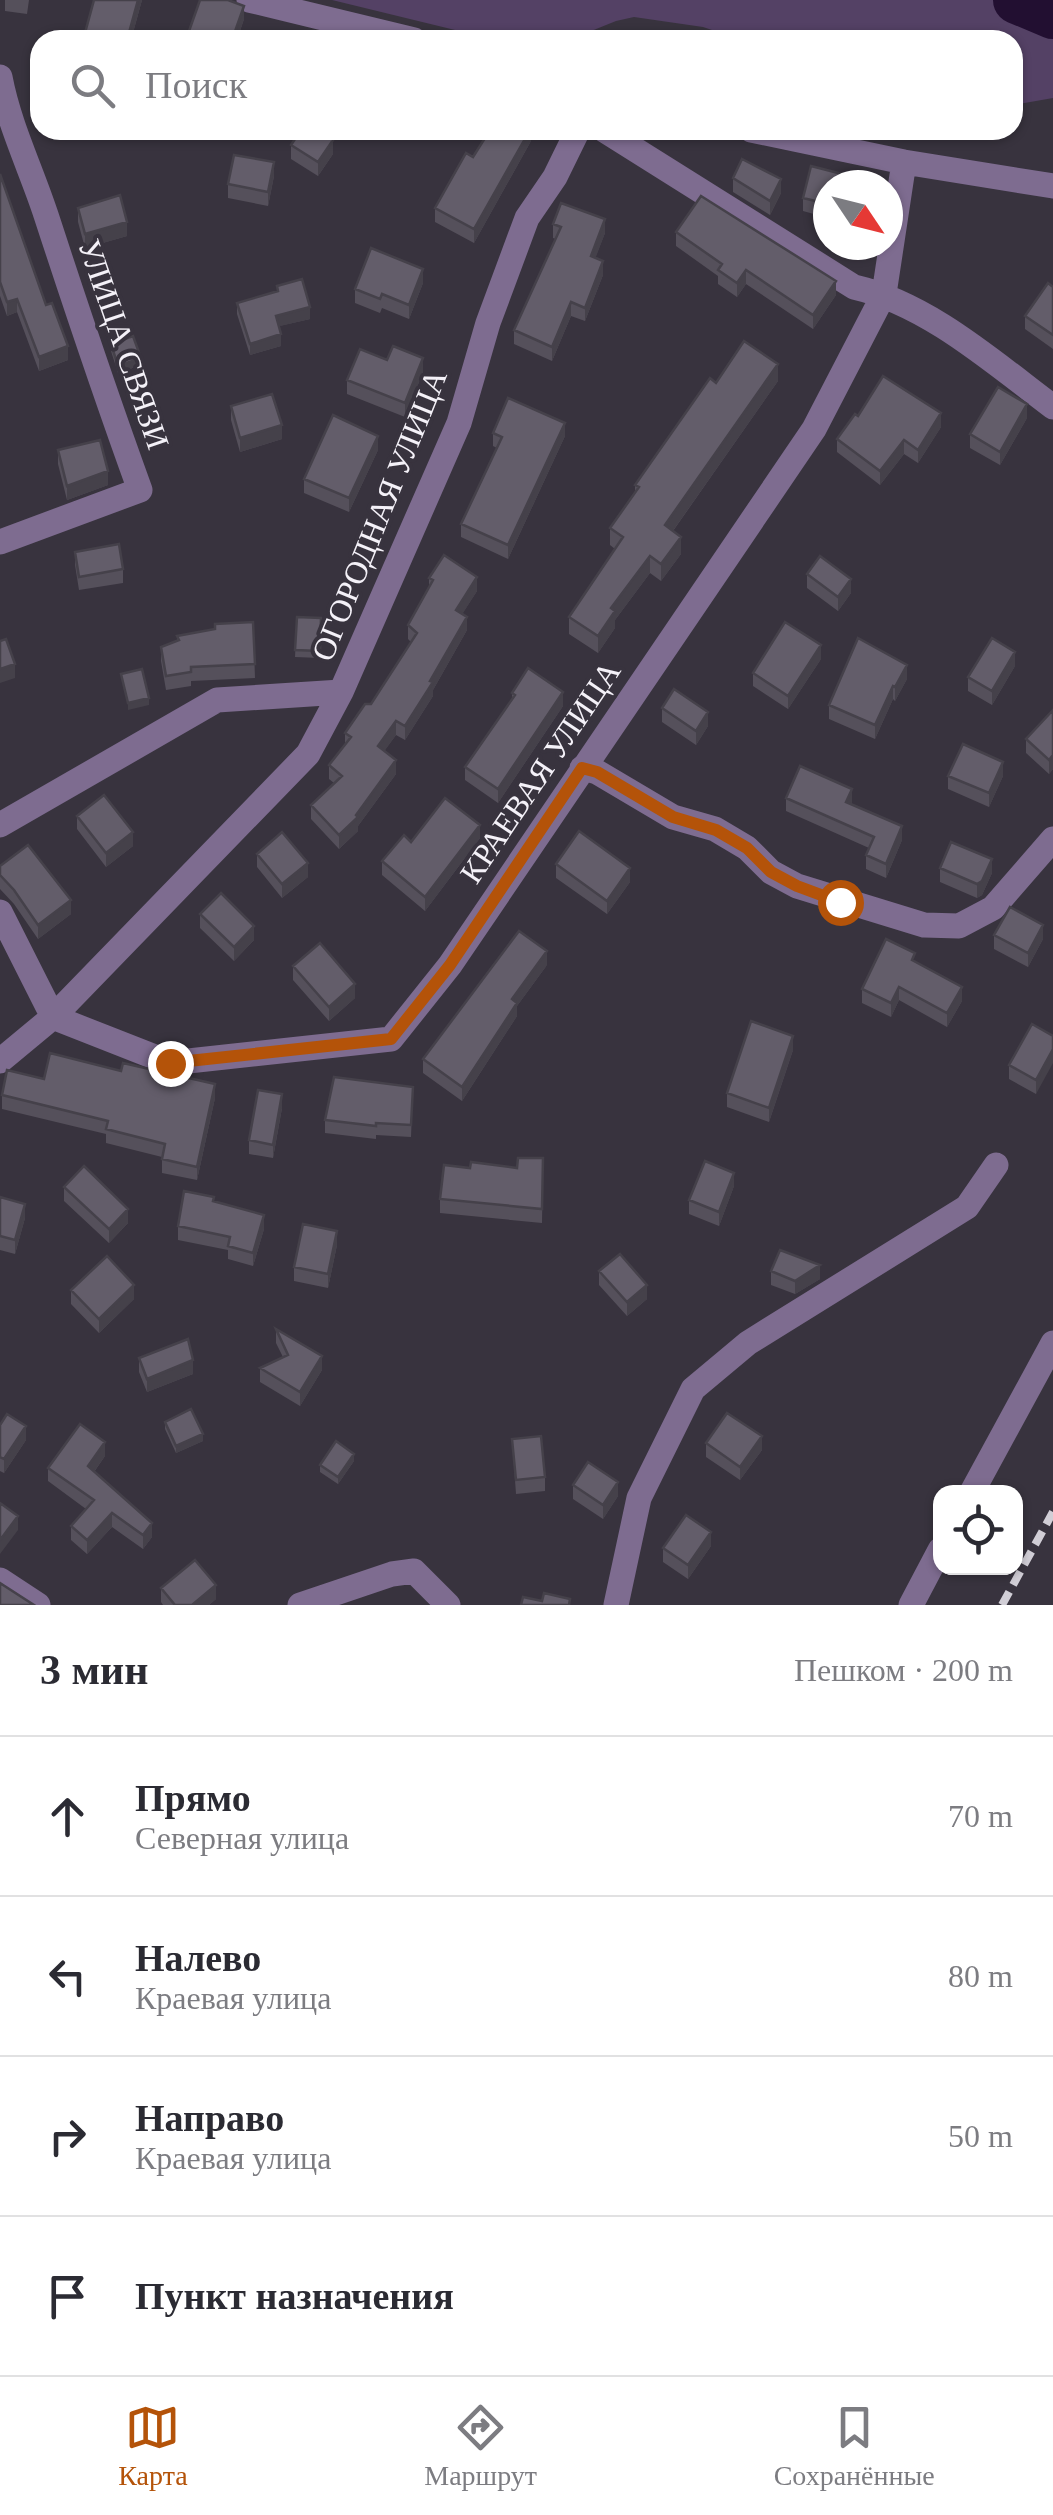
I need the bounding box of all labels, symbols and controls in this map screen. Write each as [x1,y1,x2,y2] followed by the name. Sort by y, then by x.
[30,30,1023,140] search box
[65,58,120,113] icon: search
[145,64,247,106] text: Поиск
[813,170,903,260] north arrow
[71,234,177,454] street label: УЛИЦА СВЯЗИ
[304,364,454,666] street label: ОГОРОДНАЯ УЛИЦА
[453,654,627,890] street label: КРАЕВАЯ УЛИЦА
[818,880,864,926] route start
[148,1041,194,1087] route end
[933,1485,1023,1575] map controls
[933,1485,1023,1575] button: locate
[40,1647,149,1693] text: 3 мин
[794,1652,1013,1688] text: Пешком · 200 m
[135,1777,251,1819] text: Прямо
[40,1789,95,1844] icon: ahead
[948,1798,1013,1834] text: 70 m
[135,1820,349,1856] text: Северная улица
[135,1937,261,1979] text: Налево
[40,1949,95,2004] icon: left
[948,1958,1013,1994] text: 80 m
[135,1980,331,2016] text: Краевая улица
[135,2097,284,2139] text: Направо
[40,2109,95,2164] icon: right
[948,2118,1013,2154] text: 50 m
[135,2140,331,2176] text: Краевая улица
[40,2269,95,2324] icon: arrive
[135,2275,454,2317] text: Пункт назначения
[118,2400,188,2492] tab: Карта
[424,2400,537,2492] tab: Маршрут
[774,2400,935,2492] tab: Сохранённые

